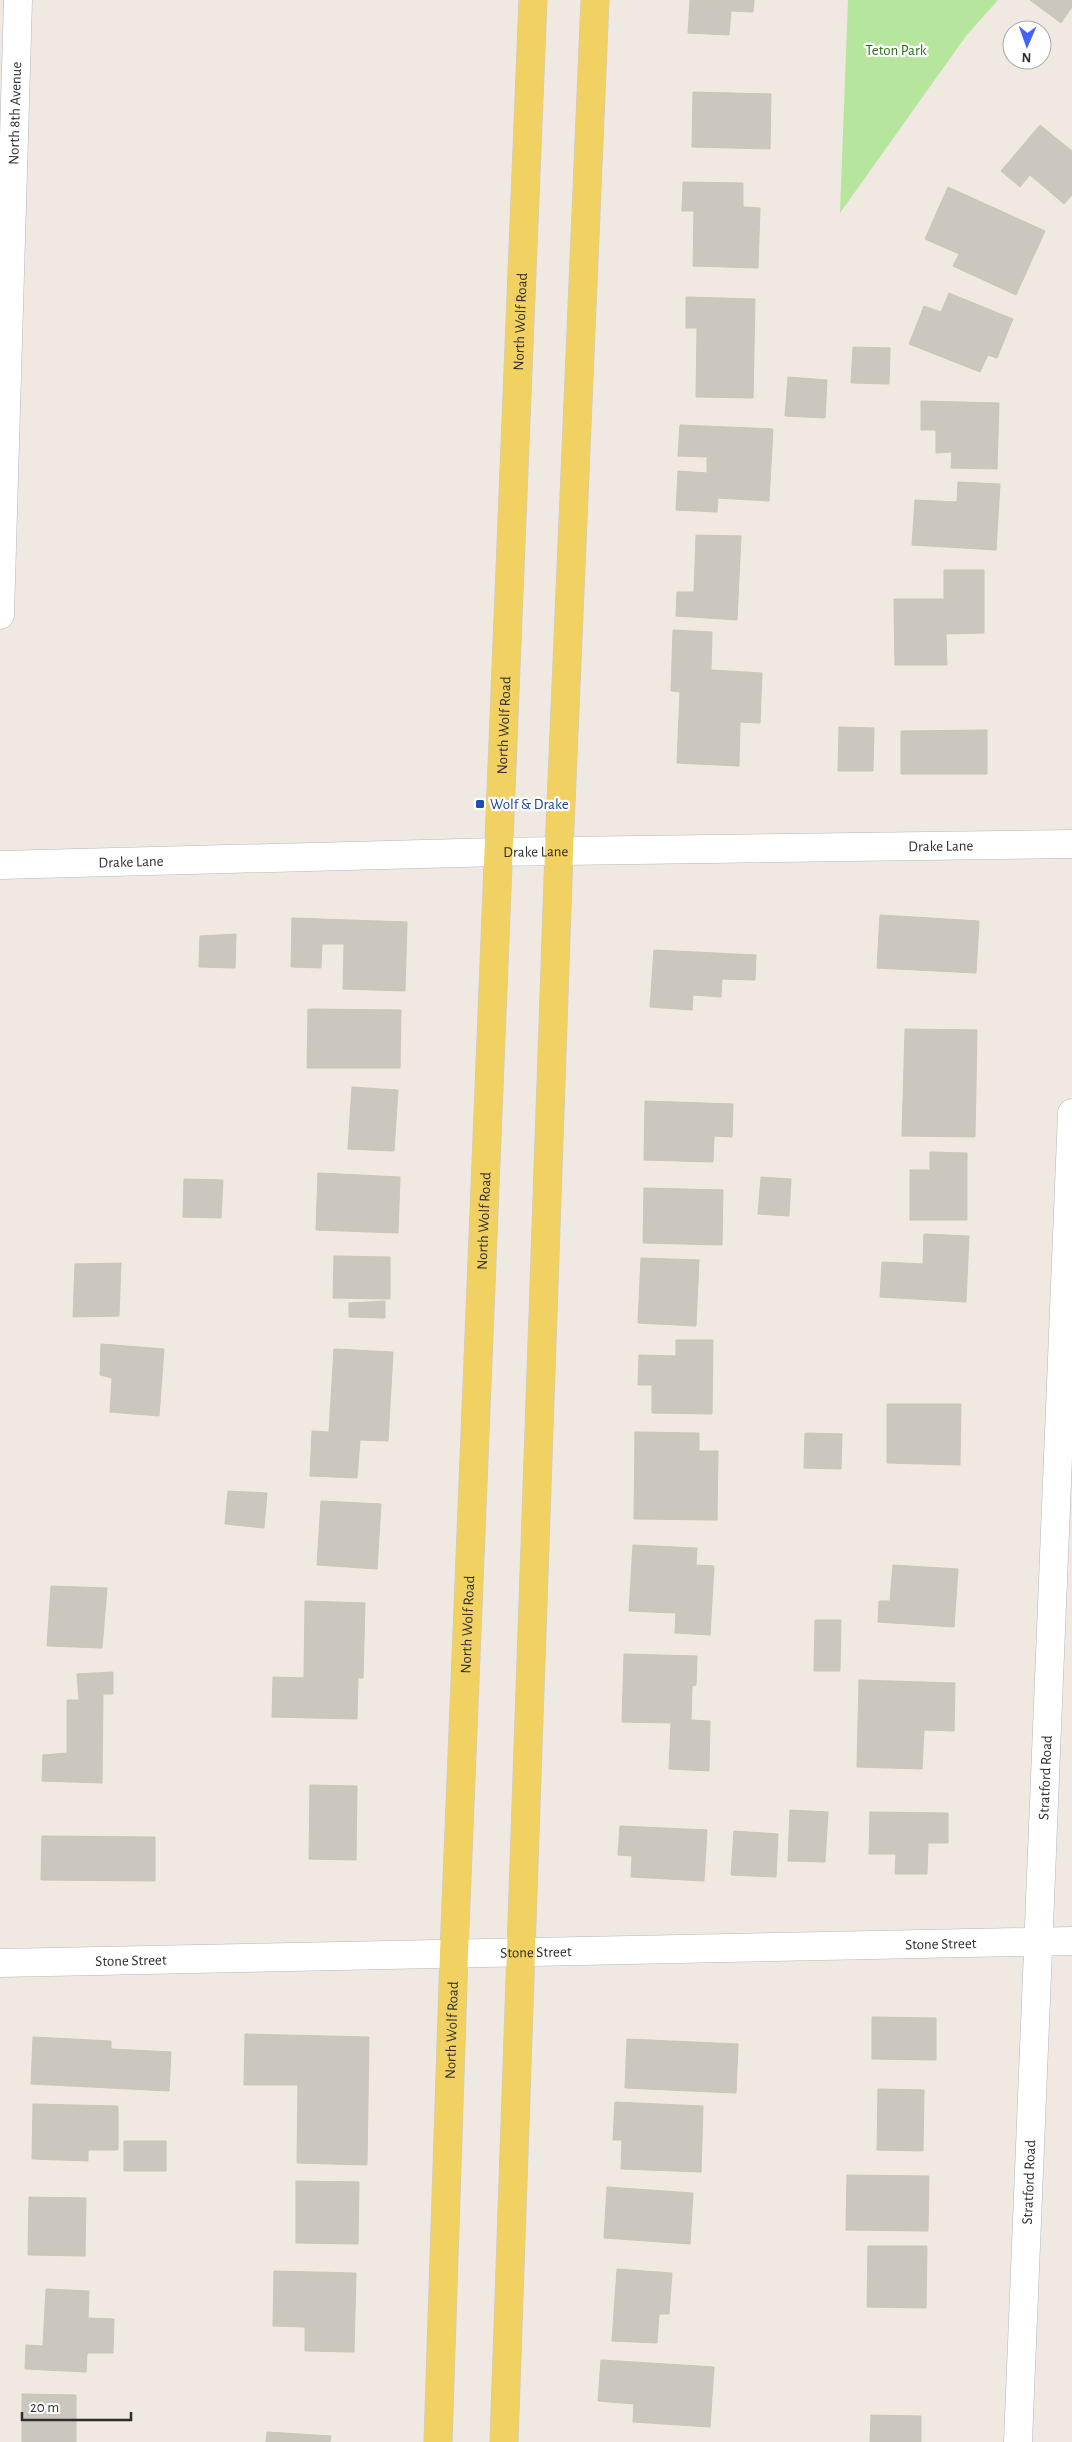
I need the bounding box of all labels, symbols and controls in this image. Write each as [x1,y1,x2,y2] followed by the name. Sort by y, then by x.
[1002,20,1052,70] north arrow
[865,43,927,58] park label: Teton Park
[1021,50,1032,64] text: N
[6,61,24,165] street label: North 8th Avenue
[511,272,530,371] street label: North Wolf Road
[495,676,514,774] street label: North Wolf Road
[490,797,569,812] place label: Wolf & Drake
[474,798,486,810] marker: Wolf & Drake
[908,838,974,854] street label: Drake Lane
[503,844,569,860] street label: Drake Lane
[98,854,164,870] street label: Drake Lane
[475,1171,494,1270] street label: North Wolf Road
[458,1575,477,1674] street label: North Wolf Road
[1036,1735,1055,1820] street label: Stratford Road
[905,1936,977,1952] street label: Stone Street
[500,1944,572,1961] street label: Stone Street
[95,1953,167,1969] street label: Stone Street
[443,1981,461,2079] street label: North Wolf Road
[1020,2139,1038,2225] street label: Stratford Road
[22,2390,131,2422] scale bar
[30,2400,59,2415] text: 20 m

